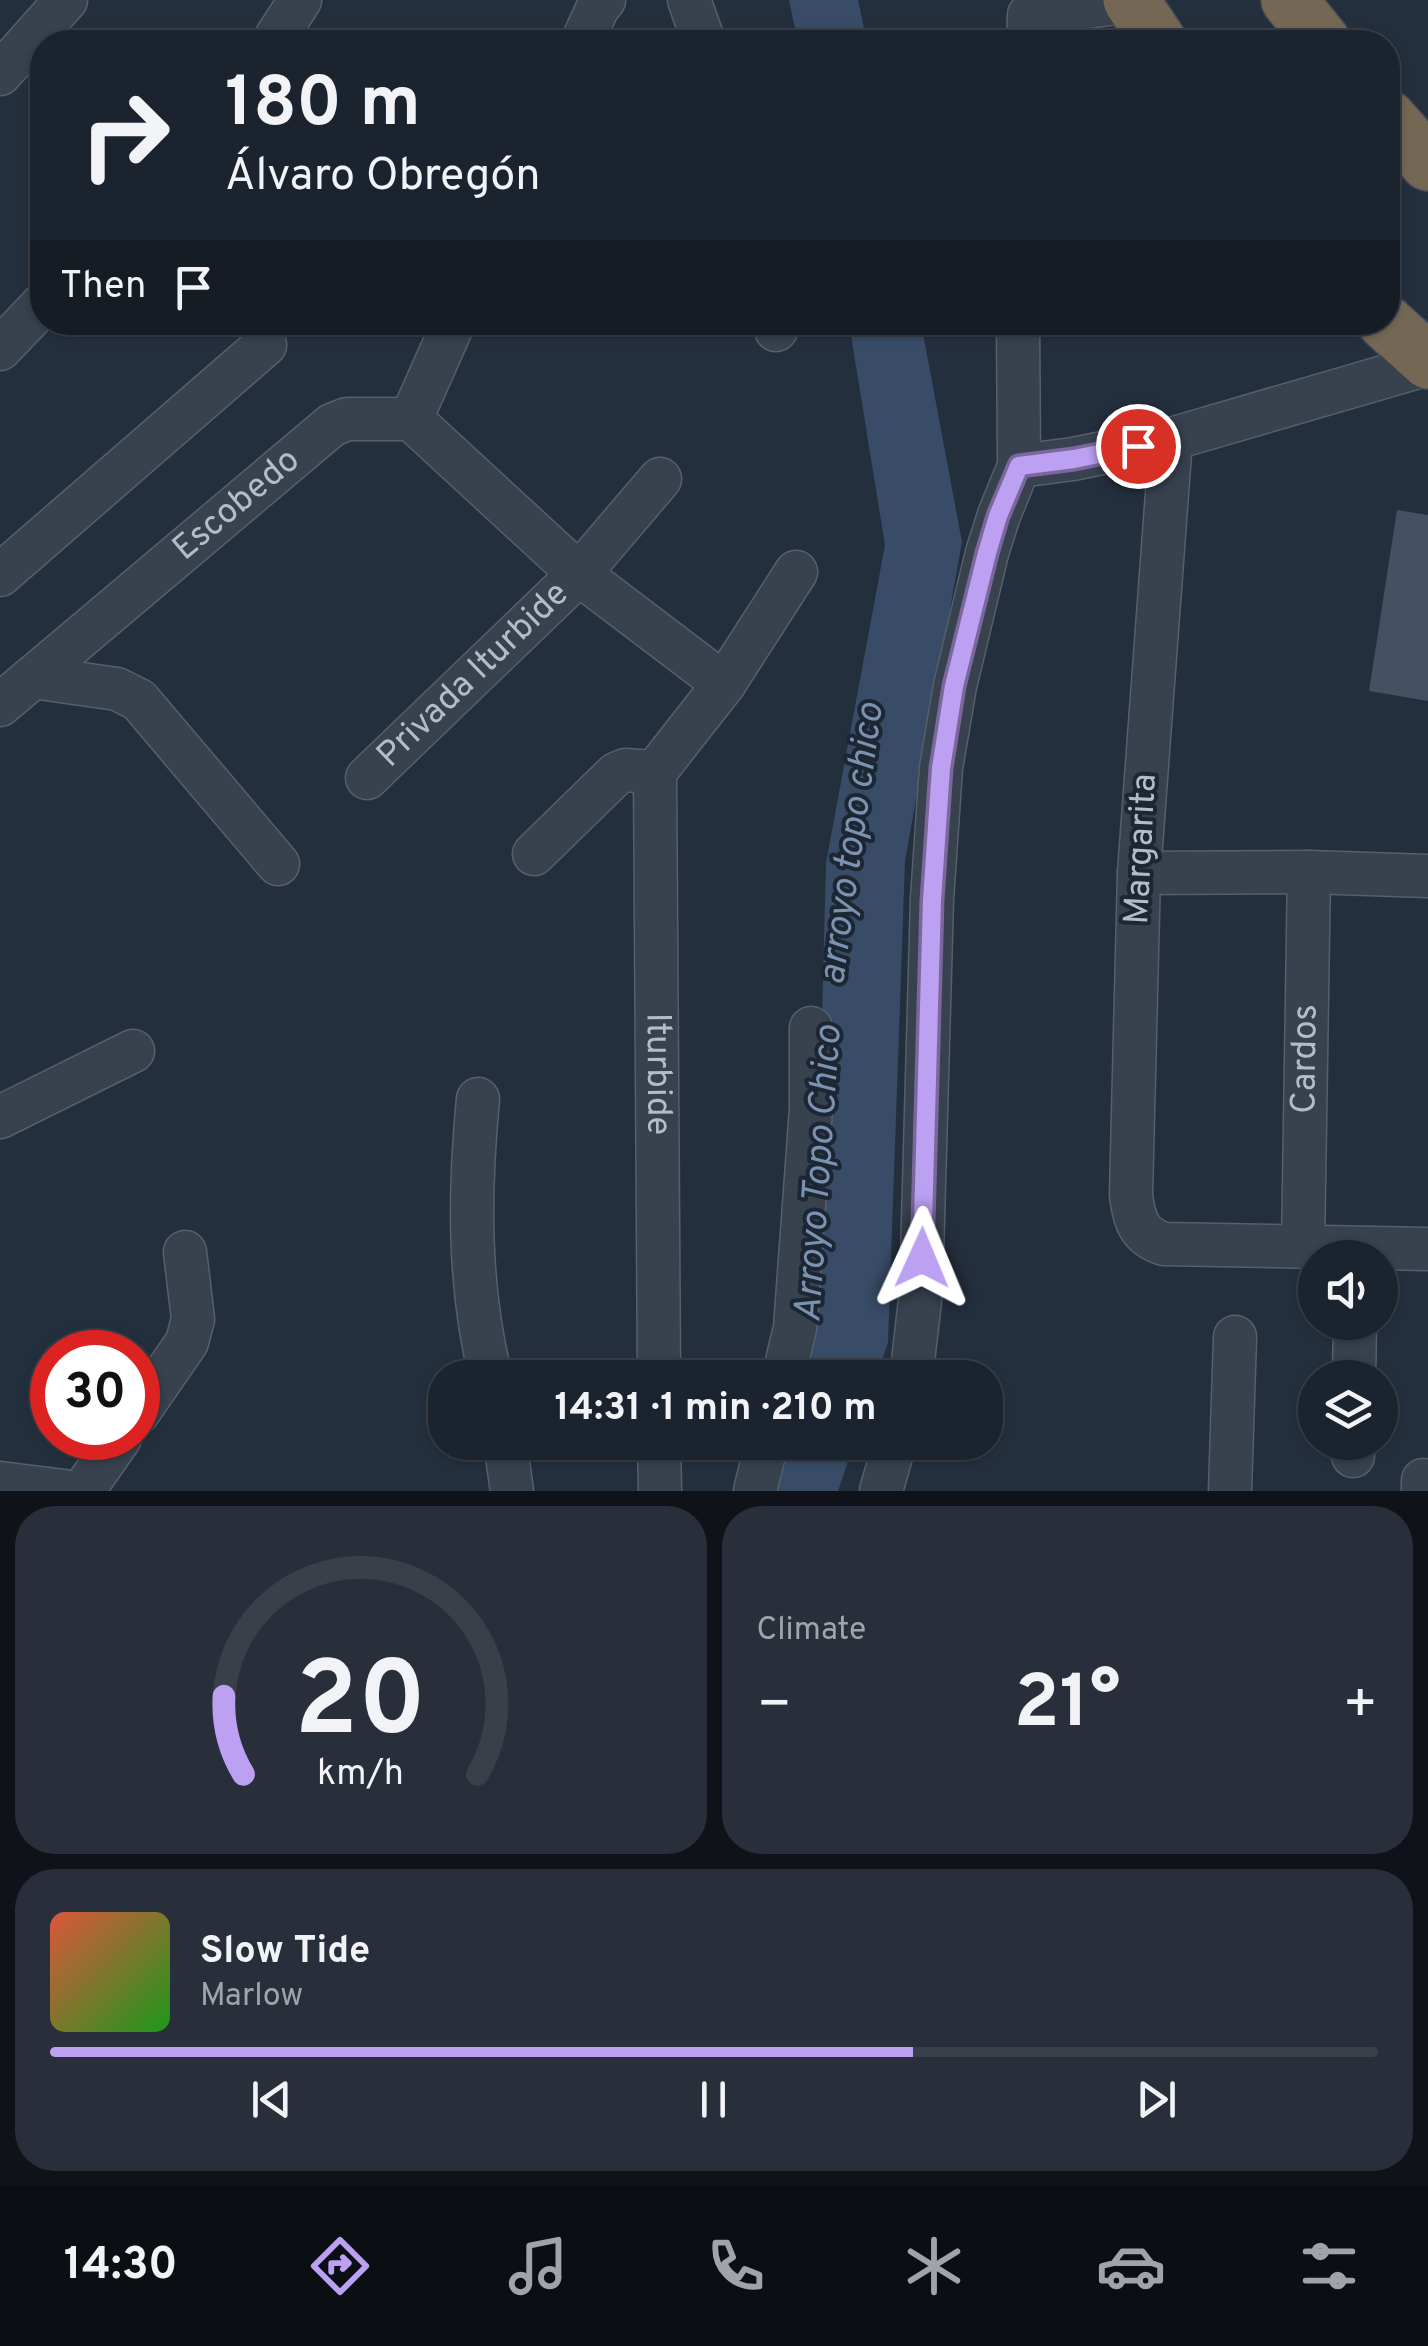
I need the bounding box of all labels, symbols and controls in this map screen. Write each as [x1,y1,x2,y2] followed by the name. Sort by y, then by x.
[225,62,421,151] text: 180 m
[60,70,190,200] icon: right
[225,149,541,206] text: Álvaro Obregón
[166,260,221,315] icon: arrive
[60,263,146,312] text: Then
[1096,404,1181,489] pin
[1111,419,1166,474] icon: arrive
[164,439,309,571] street label: Escobedo
[368,573,579,778] street label: Privada Iturbide
[809,699,897,988] water label: arroyo topo chico
[1116,772,1168,926] street label: Margarita
[1283,1004,1329,1114] street label: Cardos
[635,1012,679,1136] street label: Iturbide
[785,1023,855,1324] water label: Arroyo Topo Chico
[870,1206,974,1310] position arrow
[1298,1240,1398,1460] map controls
[1298,1240,1398,1340] button: sound
[30,1330,160,1460] speed limit sign: 30
[1298,1360,1398,1460] button: layers
[554,1385,877,1434] text: 14:31 · 1 min · 210 m
[757,1611,866,1651] text: Climate
[295,1640,427,1772] text: 20
[1014,1659,1121,1754] text: 21°
[757,1672,792,1742] text: −
[1343,1672,1378,1742] text: +
[317,1752,404,1798] text: km/h
[200,1928,370,1977] text: Slow Tide
[200,1977,303,2017] text: Marlow
[244,2072,299,2127] icon: previous
[686,2072,741,2127] icon: pause
[1129,2072,1184,2127] icon: next
[305,2231,375,2301] icon: directions
[503,2231,573,2301] icon: music
[701,2231,771,2301] icon: phone
[899,2231,969,2301] icon: climate
[1096,2231,1166,2301] icon: car
[1294,2231,1364,2301] icon: filters
[64,2238,178,2295] text: 14:30

